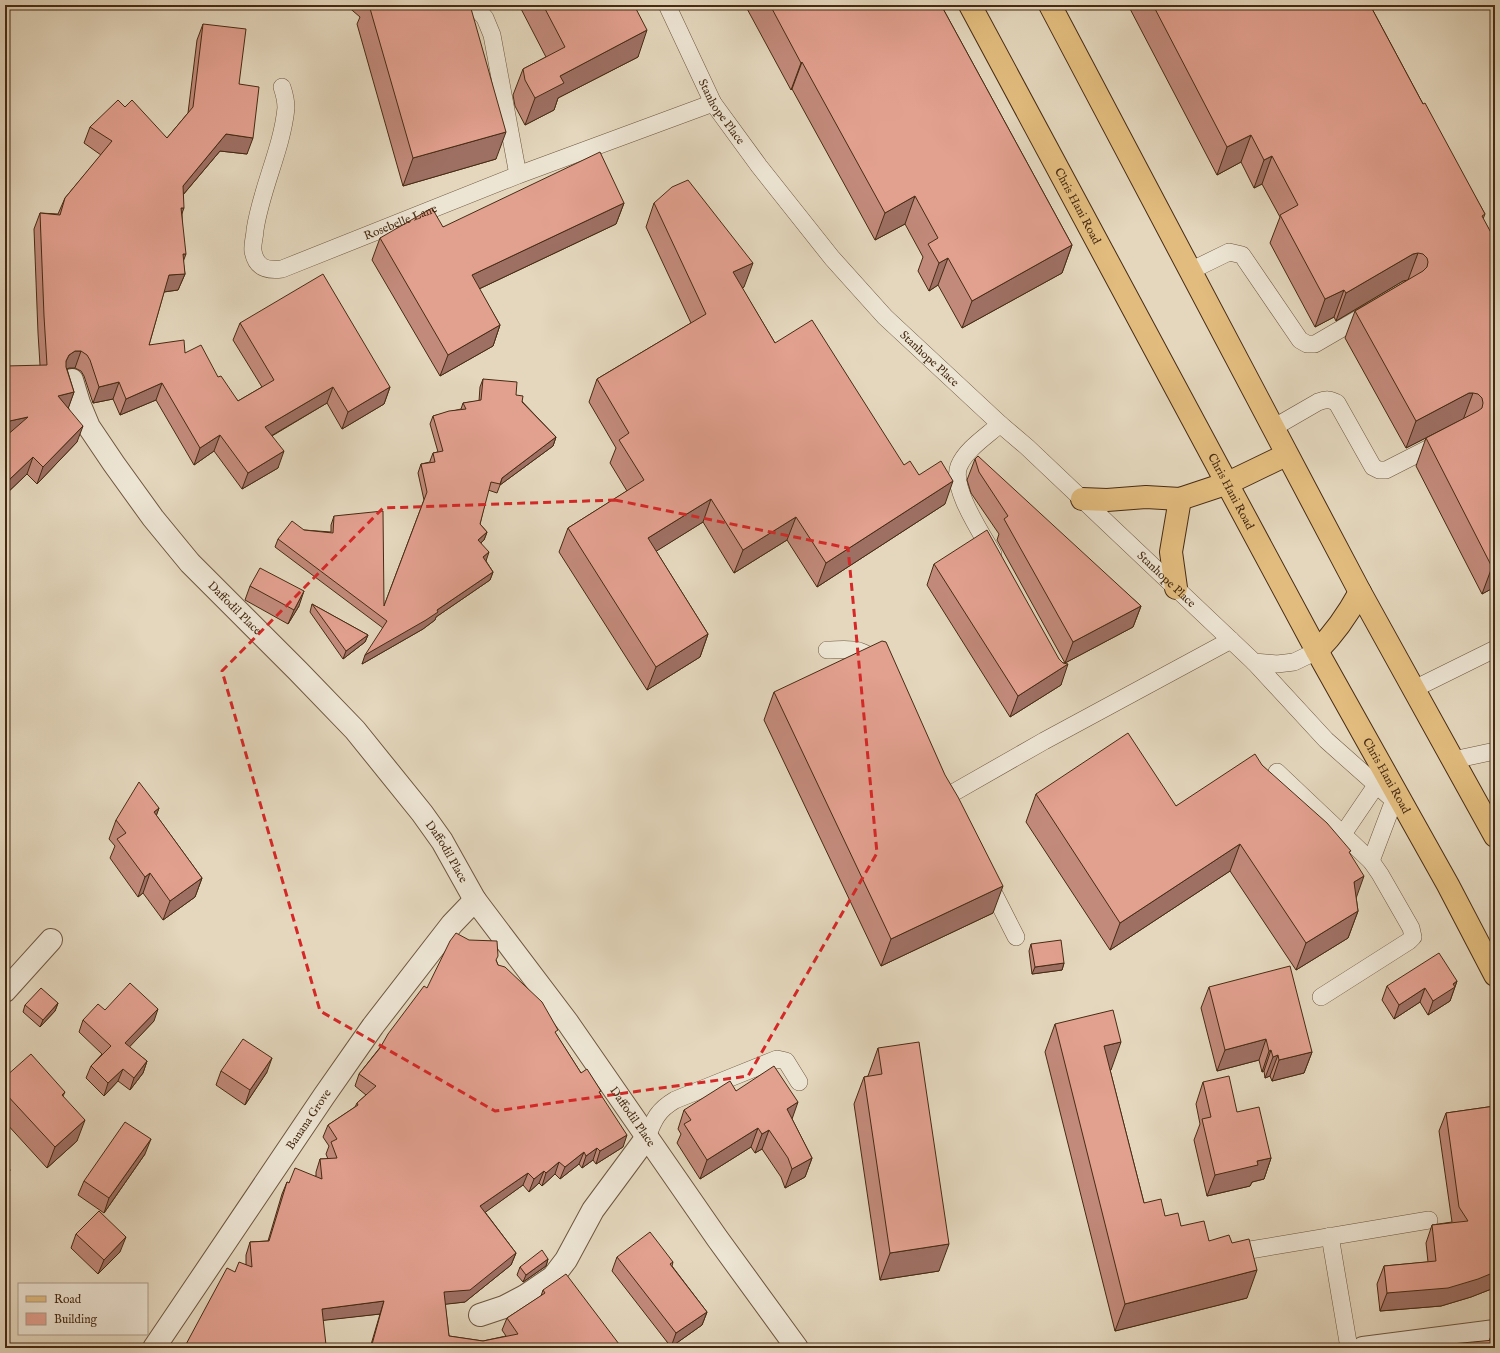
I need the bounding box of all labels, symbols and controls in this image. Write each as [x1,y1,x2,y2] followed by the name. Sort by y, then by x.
[695,76,749,148] street label: Stanhope Place
[1051,165,1105,247] street label: Chris Hani Road
[362,200,440,243] street label: Rosebelle Lane
[897,327,963,390] street label: Stanhope Place
[1205,451,1258,533] street label: Chris Hani Road
[1134,548,1200,611] street label: Stanhope Place
[205,578,265,638] street label: Daffodil Place
[1360,735,1414,816] street label: Chris Hani Road
[422,818,472,886] street label: Daffodil Place
[607,1083,659,1150] street label: Daffodil Place
[283,1086,334,1152] street label: Banana Grove
[18,1283,148,1335] legend
[54,1292,82,1307] text: Road
[54,1312,98,1327] text: Building

